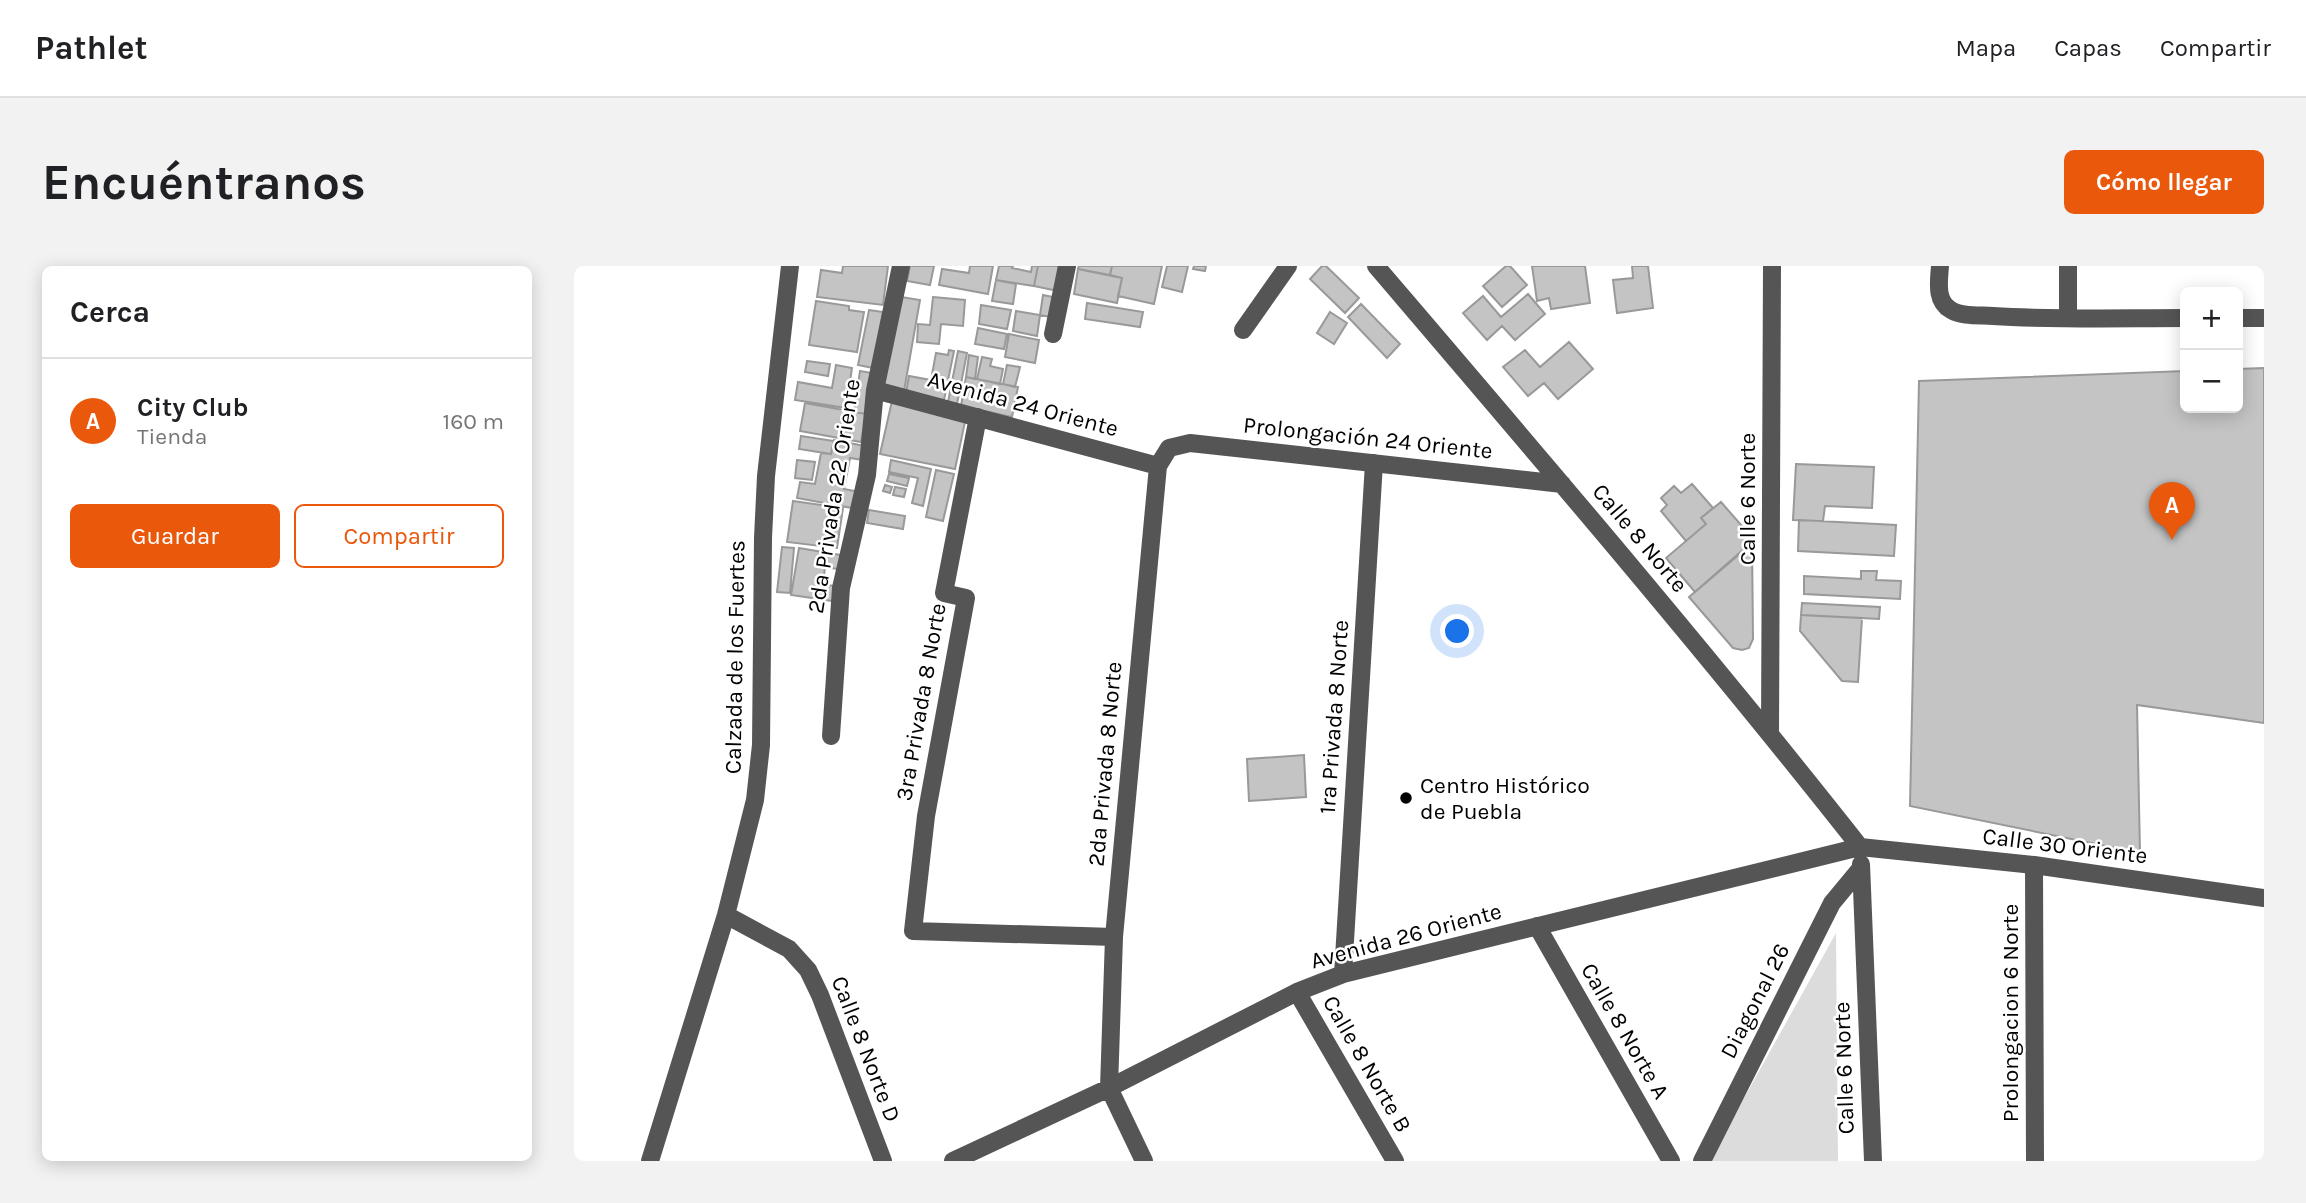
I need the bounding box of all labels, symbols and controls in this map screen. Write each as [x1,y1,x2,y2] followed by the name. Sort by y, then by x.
[35,29,148,67] text: Pathlet
[1955,34,2016,62] text: Mapa
[2054,34,2122,62] text: Capas
[2160,34,2271,62] text: Compartir
[2064,150,2264,214] button: Cómo llegar
[42,154,366,211] text: Encuéntranos
[2180,287,2243,413] map controls
[2180,287,2243,350] button: +
[70,294,150,330] text: Cerca
[2180,350,2243,413] button: −
[925,366,1121,442] street label: Avenida 24 Oriente
[802,377,866,615] street label: 2da Privada 22 Oriente
[137,392,249,423] text: City Club
[86,408,100,435] text: A
[443,408,504,435] text: 160 m
[1242,411,1494,465] street label: Prolongación 24 Oriente
[137,423,207,450] text: Tienda
[1734,433,1761,565] street label: Calle 6 Norte
[1587,478,1693,598] street label: Calle 8 Norte
[2149,482,2195,540] pin: A
[70,504,280,568] button: Guardar
[294,504,504,568] button: Compartir
[719,540,751,774] street label: Calzada de los Fuertes
[890,601,952,803] street label: 3ra Privada 8 Norte
[1440,614,1474,648] your location
[1314,619,1354,815] street label: 1ra Privada 8 Norte
[1083,660,1127,868] street label: 2da Privada 8 Norte
[1420,772,1590,825] place label: Centro Histórico de Puebla
[1398,790,1414,806] marker: Centro Histórico de Puebla
[1981,822,2149,870] street label: Calle 30 Oriente
[1308,898,1504,974] street label: Avenida 26 Oriente
[1997,904,2024,1122] street label: Prolongacion 6 Norte
[1715,939,1795,1063] street label: Diagonal 26
[1575,958,1675,1104] street label: Calle 8 Norte A
[826,972,906,1126] street label: Calle 8 Norte D
[1317,991,1417,1137] street label: Calle 8 Norte B
[1828,1001,1860,1135] street label: Calle 6 Norte

